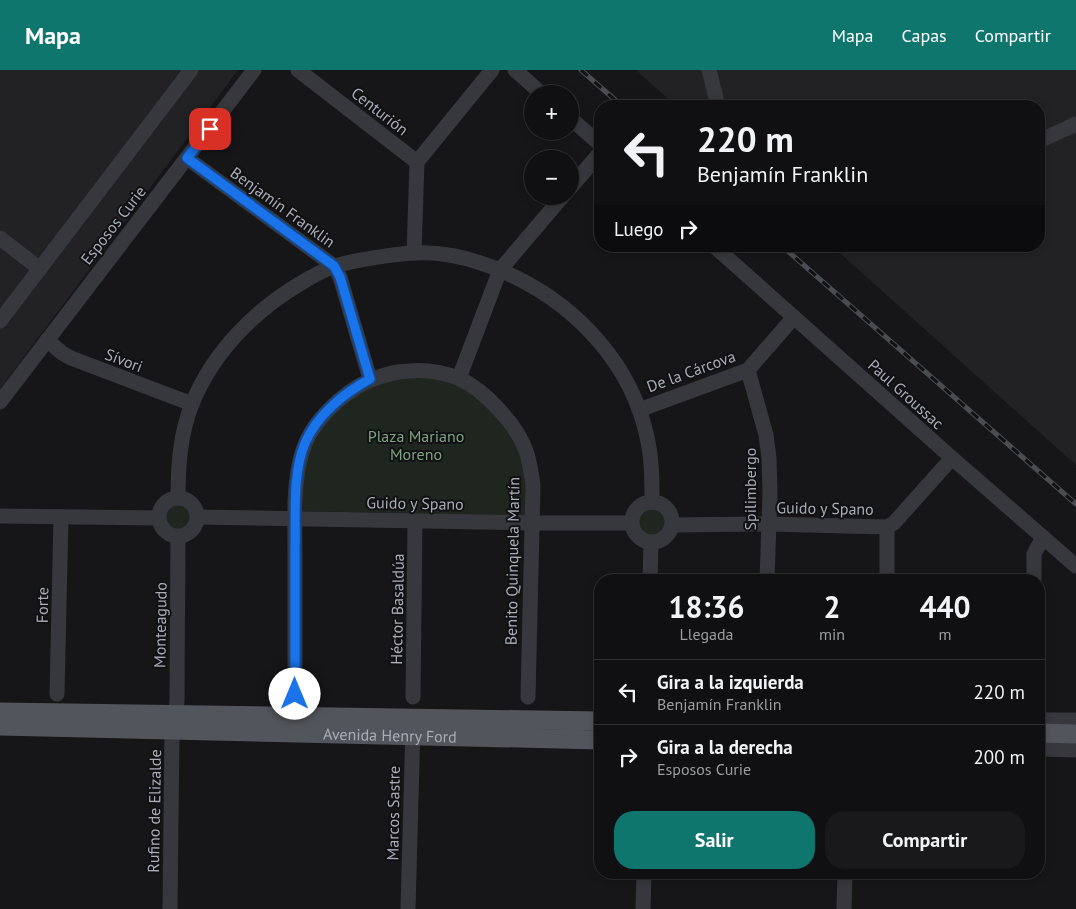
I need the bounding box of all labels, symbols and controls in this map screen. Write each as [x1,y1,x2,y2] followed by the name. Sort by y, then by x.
[25,20,81,51] text: Mapa
[832,24,874,47] text: Mapa
[902,24,947,47] text: Capas
[975,24,1051,47] text: Compartir
[348,83,412,139] street label: Centurión
[524,85,579,205] map controls
[524,85,579,140] button: +
[189,108,231,150] pin
[196,115,224,143] icon: arrive
[697,116,794,162] text: 220 m
[614,120,679,185] icon: left
[524,150,579,205] button: −
[697,160,868,188] text: Benjamín Franklin
[227,162,339,252] street label: Benjamín Franklin
[76,182,150,268] street label: Esposos Curie
[674,215,702,243] icon: right
[614,217,664,241] text: Luego
[102,344,146,376] street label: Sívori
[644,346,738,396] street label: De la Cárcova
[864,355,948,433] street label: Paul Groussac
[368,426,464,464] park label: Plaza Mariano Moreno
[740,448,760,530] street label: Spilimbergo
[501,477,523,645] street label: Benito Quinquela Martín
[366,492,464,514] street label: Guido y Spano
[776,497,874,519] street label: Guido y Spano
[386,553,408,665] street label: Héctor Basaldúa
[149,582,171,668] street label: Monteagudo
[32,587,52,623] street label: Forte
[668,587,745,626] text: 18:36
[824,587,841,626] text: 2
[919,587,971,626] text: 440
[680,624,733,644] text: Llegada
[819,624,845,644] text: min
[939,624,952,644] text: m
[268,667,320,719] position arrow
[657,670,804,694] text: Gira a la izquierda
[614,678,642,706] icon: left
[973,680,1025,704] text: 220 m
[657,694,782,714] text: Benjamín Franklin
[323,724,457,747] street label: Avenida Henry Ford
[657,735,793,759] text: Gira a la derecha
[614,743,642,771] icon: right
[973,745,1025,769] text: 200 m
[143,749,165,873] street label: Rufino de Elizalde
[657,759,751,779] text: Esposos Curie
[382,766,404,860] street label: Marcos Sastre
[614,811,815,869] button: Salir
[825,811,1025,869] button: Compartir

